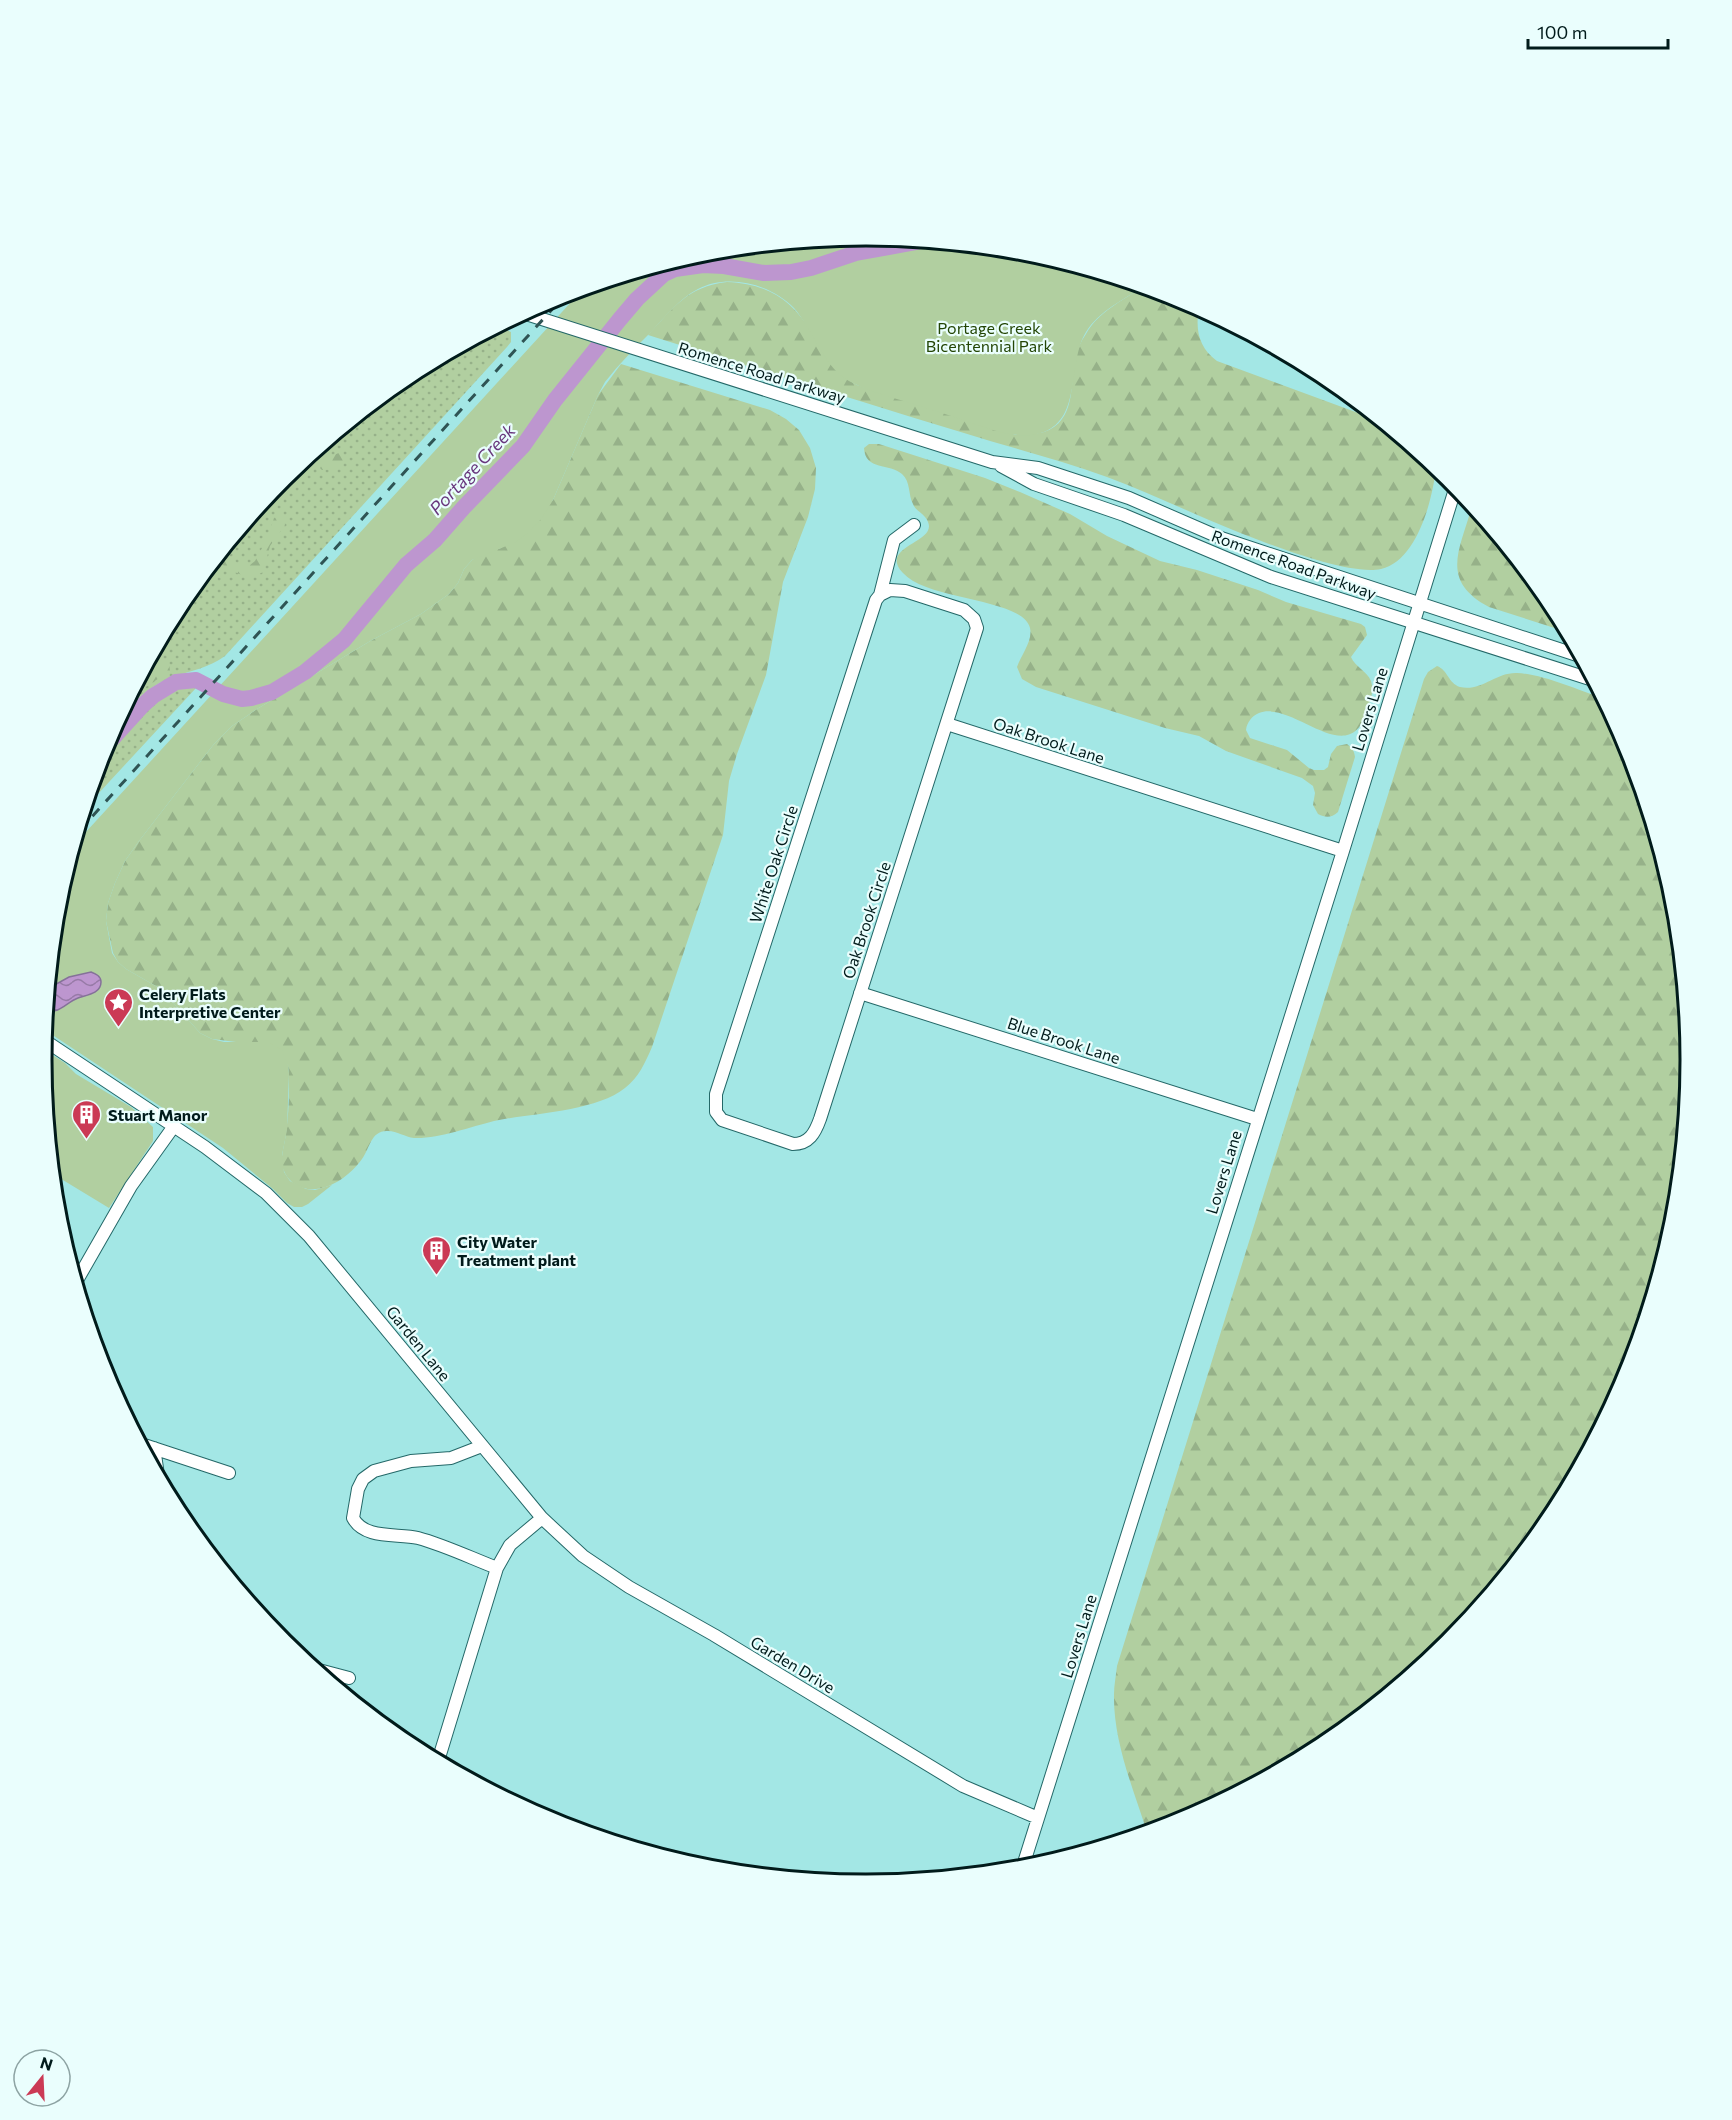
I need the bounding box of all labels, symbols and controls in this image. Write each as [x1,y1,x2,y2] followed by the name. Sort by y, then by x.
[1528,12,1668,50] scale bar
[1537,21,1587,43] text: 100 m
[926,318,1052,355] park label: Portage Creek Bicentennial Park
[676,338,848,406] street label: Romence Road Parkway
[424,418,521,519] water label: Portage Creek
[1209,525,1379,603] street label: Romence Road Parkway
[1347,665,1391,753] street label: Lovers Lane
[991,713,1107,767] street label: Oak Brook Lane
[745,803,801,925] street label: White Oak Circle
[838,859,894,981] street label: Oak Brook Circle
[139,984,281,1021] place label: Celery Flats Interpretive Center
[102,986,134,1028] place icon: Celery Flats Interpretive Center
[1005,1013,1123,1067] street label: Blue Brook Lane
[71,1098,103,1140] building icon: Stuart Manor
[108,1105,208,1124] place label: Stuart Manor
[1201,1128,1245,1216] street label: Lovers Lane
[457,1232,576,1269] place label: City Water Treatment plant
[420,1234,452,1276] building icon: City Water Treatment plant
[383,1302,455,1384] street label: Garden Lane
[1056,1592,1100,1680] street label: Lovers Lane
[747,1631,839,1697] street label: Garden Drive
[12,2048,72,2108] north arrow
[38,2052,55,2074] text: N

